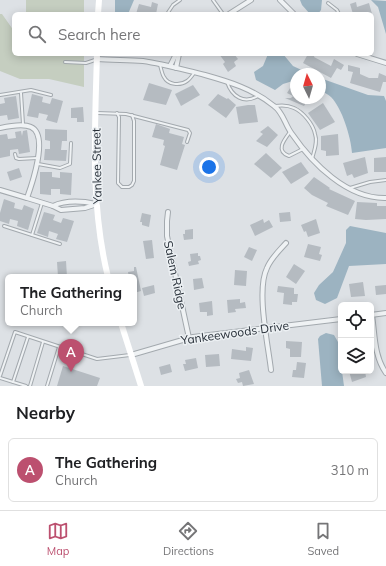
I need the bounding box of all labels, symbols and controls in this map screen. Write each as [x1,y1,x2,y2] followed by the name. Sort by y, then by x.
[12,12,374,56] search box
[26,23,48,45] icon: search
[58,25,140,44] text: Search here
[290,68,326,104] north arrow
[88,128,105,205] street label: Yankee Street
[199,157,219,177] your location
[161,239,190,311] street label: Salem Ridge
[5,274,137,326] popup
[20,283,122,302] text: The Gathering
[20,302,63,318] text: Church
[338,302,374,374] map controls
[338,302,374,338] button: locate
[179,317,290,348] street label: Yankeewoods Drive
[338,338,374,374] button: layers
[58,339,84,372] pin: A
[16,402,75,423] text: Nearby
[55,453,157,472] text: The Gathering
[25,462,35,478] text: A
[331,462,369,478] text: 310 m
[55,472,98,488] text: Church
[47,520,69,558] tab: Map
[163,520,214,558] tab: Directions
[307,520,339,558] tab: Saved

